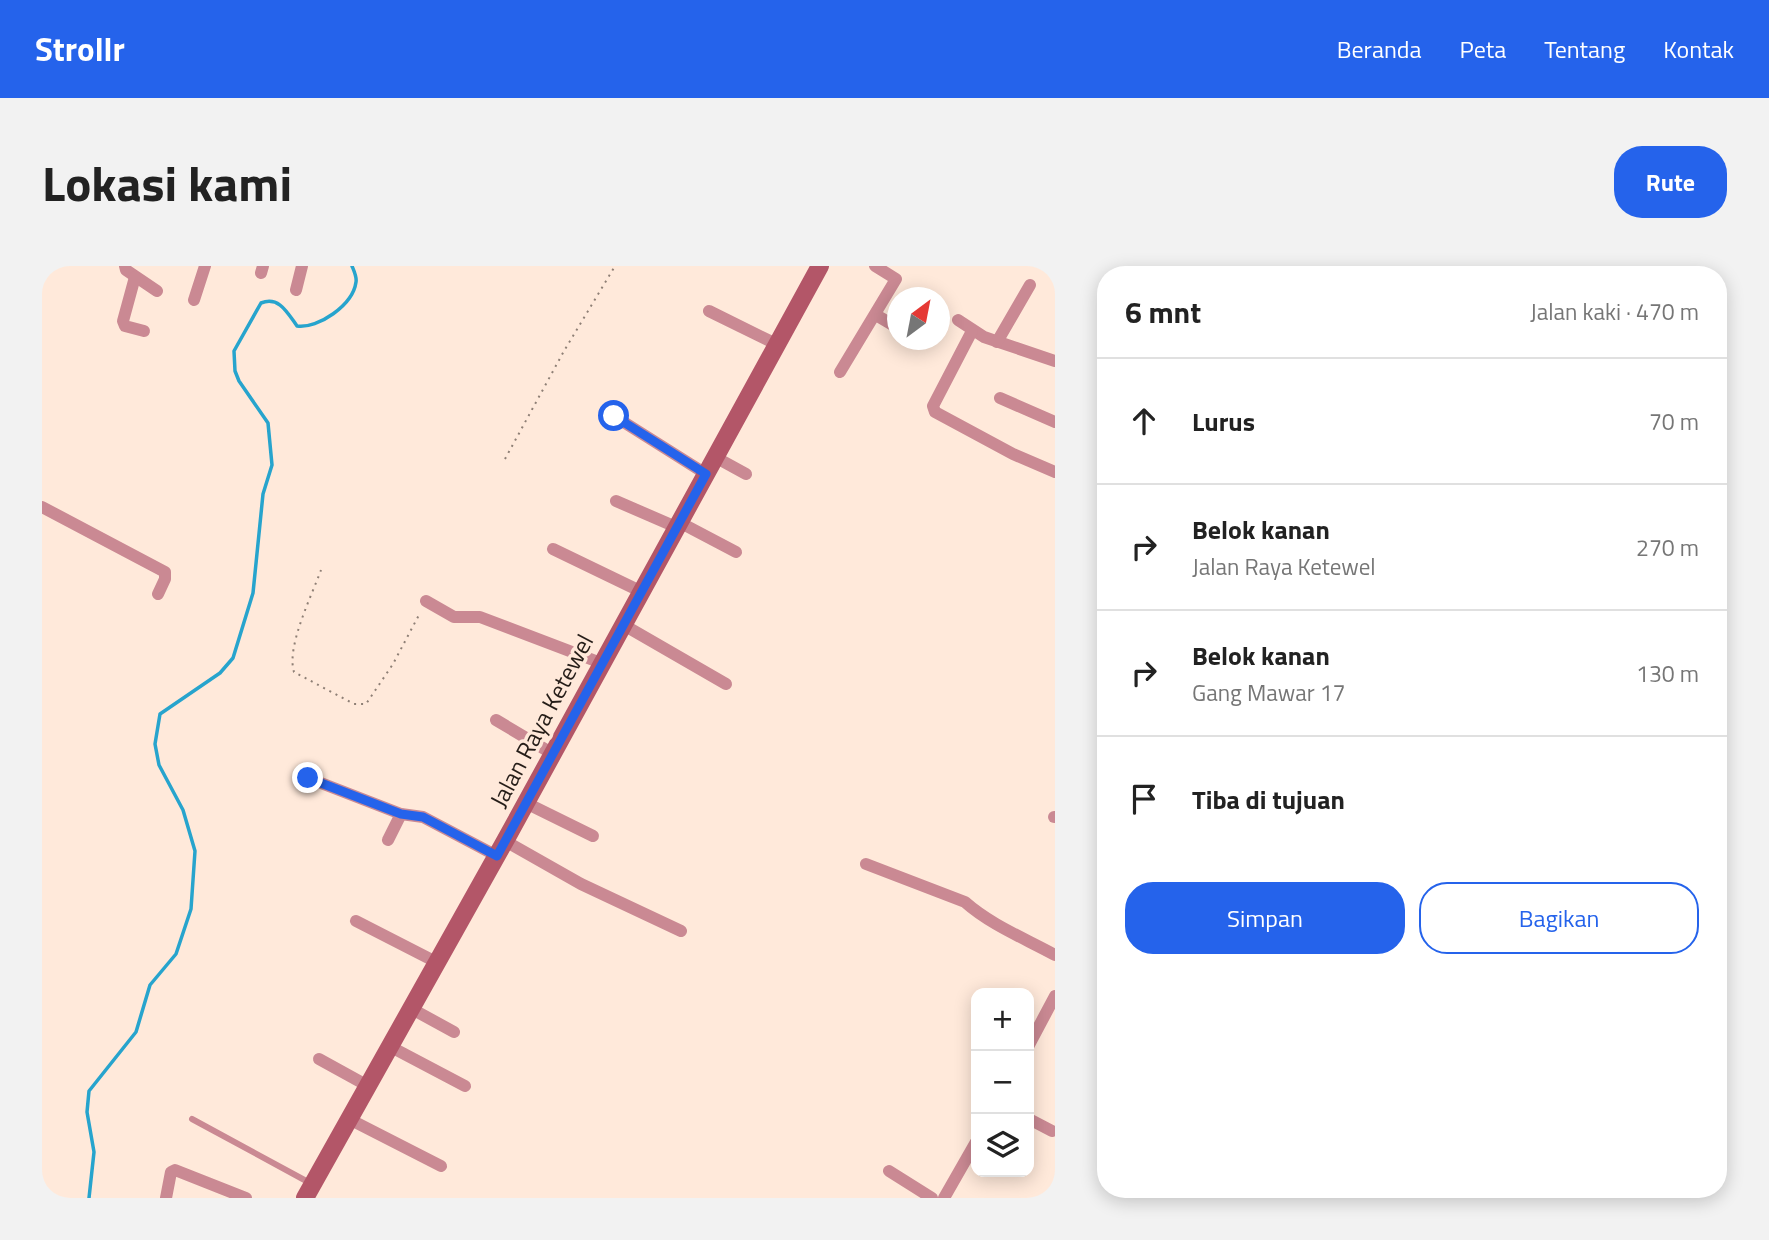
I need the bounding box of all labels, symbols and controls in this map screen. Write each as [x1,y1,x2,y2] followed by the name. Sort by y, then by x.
[35,24,125,74] text: Strollr
[1337,31,1422,67] text: Beranda
[1460,31,1506,67] text: Peta
[1544,31,1625,67] text: Tentang
[1663,31,1734,67] text: Kontak
[42,145,292,220] text: Lokasi kami
[1614,146,1727,218] button: Rute
[887,287,950,350] north arrow
[1125,289,1201,335] text: 6 mnt
[1530,294,1699,329] text: Jalan kaki · 470 m
[598,400,629,431] route start
[1125,402,1163,440] icon: ahead
[1192,402,1255,441] text: Lurus
[1649,404,1699,439] text: 70 m
[1192,510,1330,549] text: Belok kanan
[1125,528,1163,566] icon: right
[1636,530,1699,565] text: 270 m
[1192,549,1376,584] text: Jalan Raya Ketewel
[480,627,602,814] street label: Jalan Raya Ketewel
[1192,636,1330,675] text: Belok kanan
[1125,654,1163,692] icon: right
[1636,656,1699,691] text: 130 m
[1192,675,1345,710] text: Gang Mawar 17
[292,762,323,793] route end
[1125,780,1163,818] icon: arrive
[1192,780,1345,819] text: Tiba di tujuan
[1125,882,1405,954] button: Simpan
[1419,882,1699,954] button: Bagikan
[971,988,1034,1177] map controls
[971,988,1034,1051] button: +
[971,1051,1034,1114] button: −
[971,1114,1034,1177] button: layers

